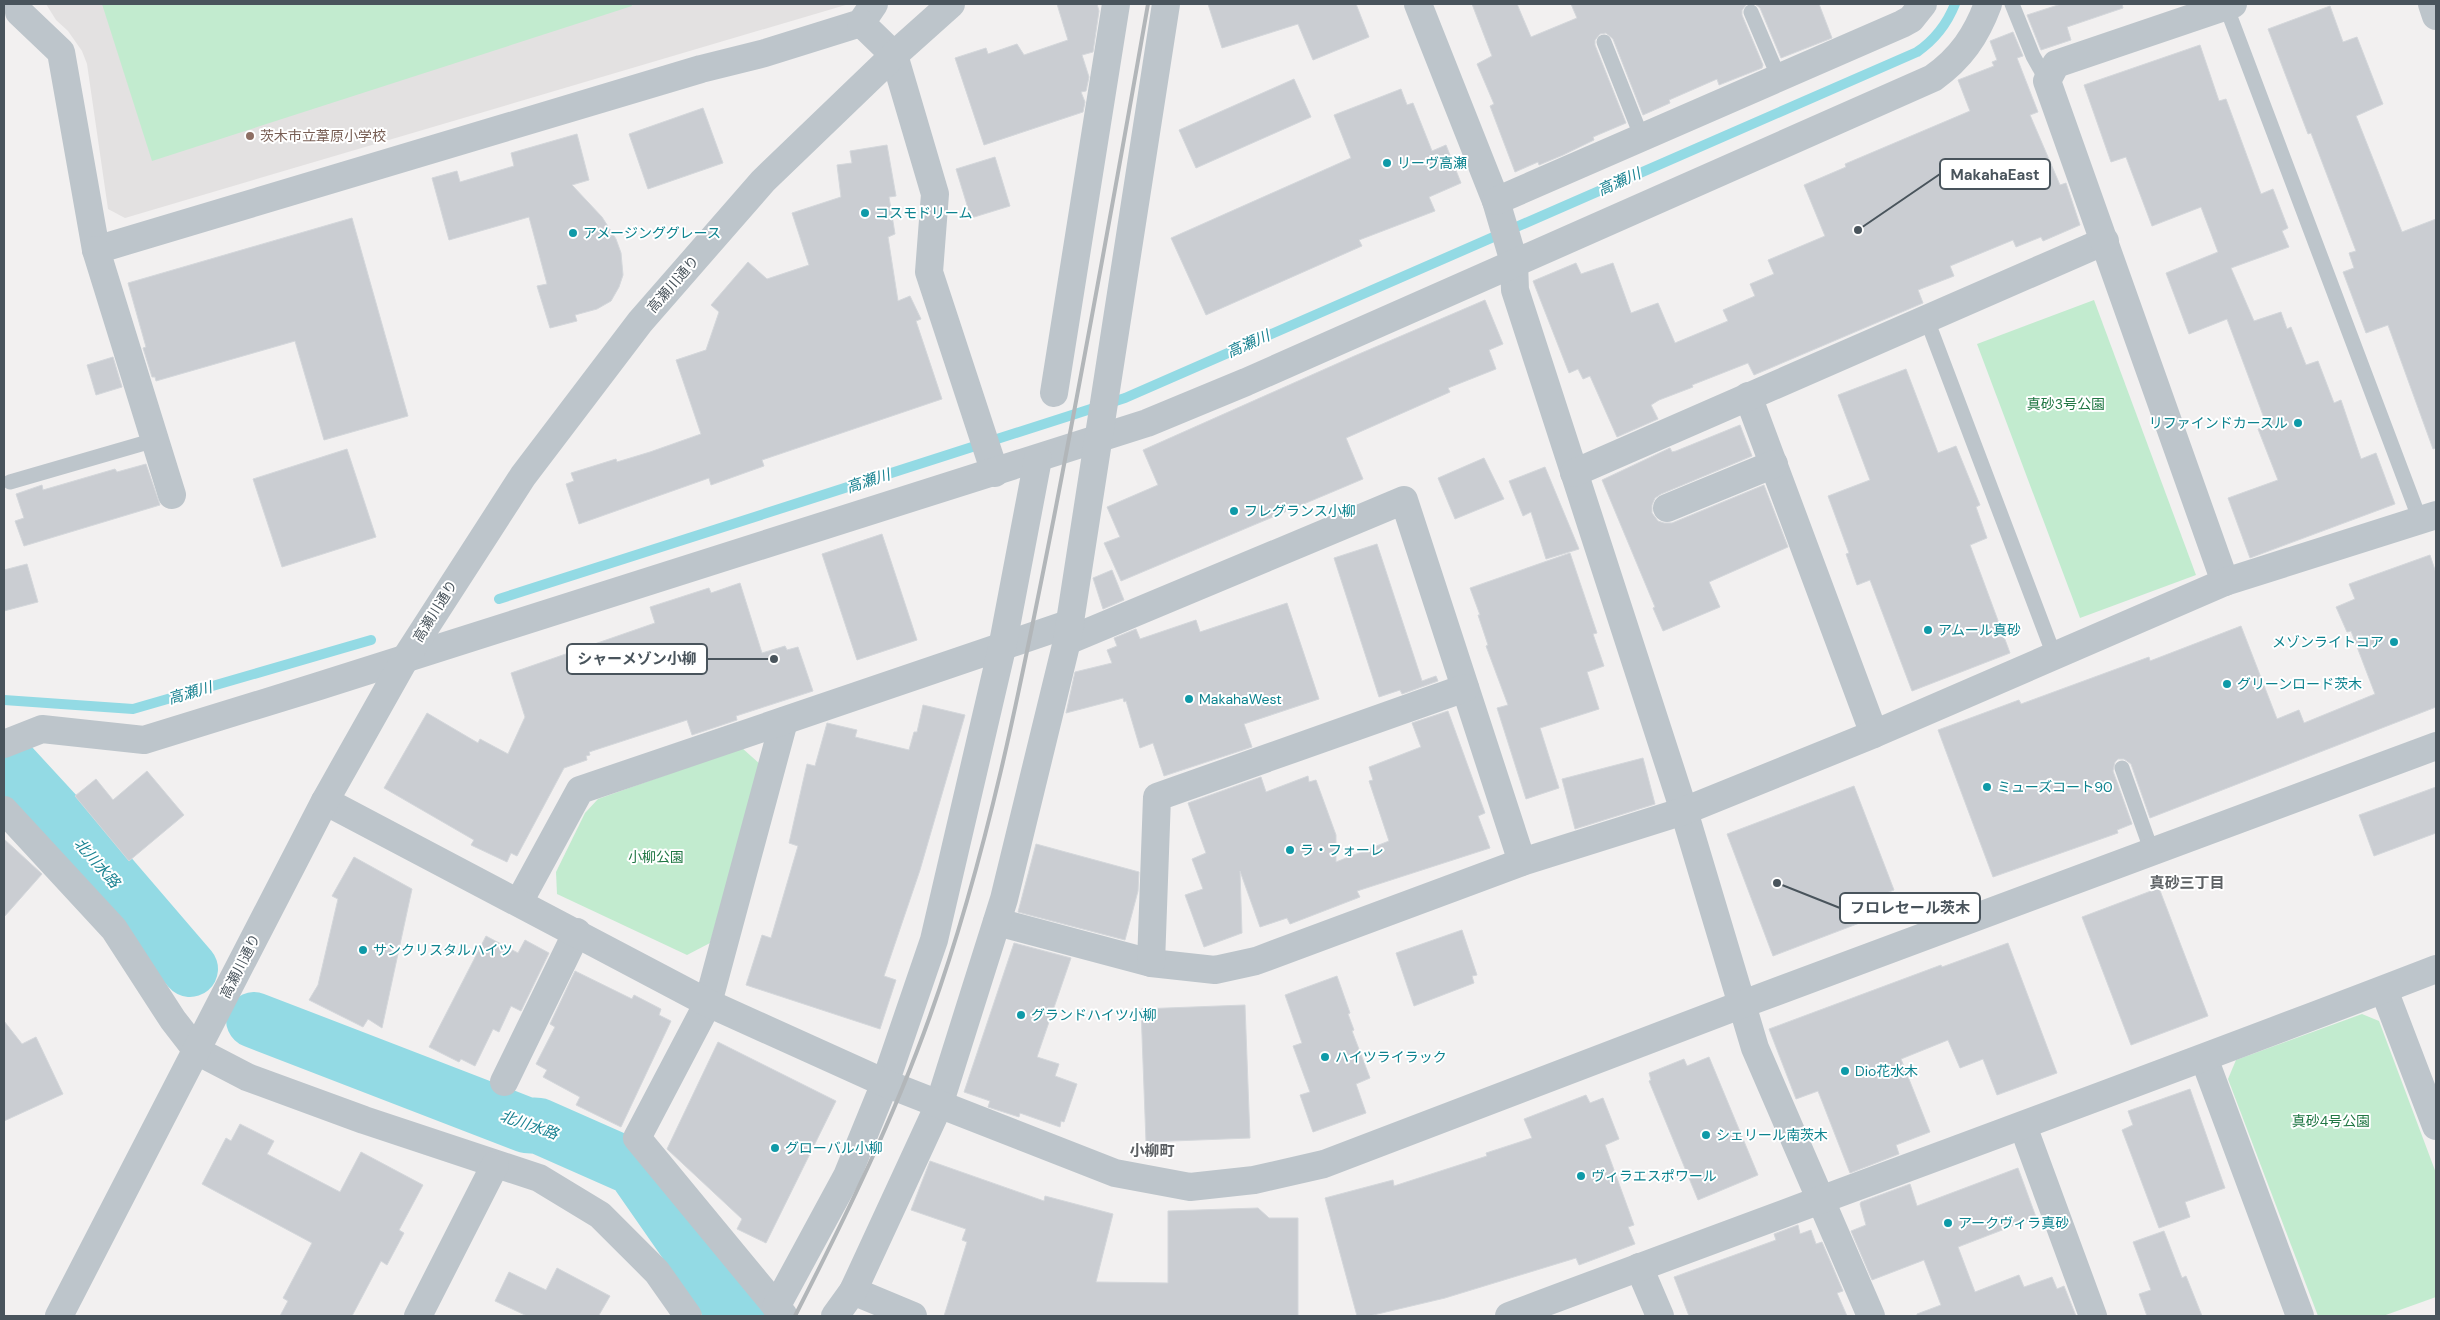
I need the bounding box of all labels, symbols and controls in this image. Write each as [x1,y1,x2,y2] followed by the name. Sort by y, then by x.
[260,127,386,145] place label: 茨木市立葦原小学校
[244,130,256,142] marker: 茨木市立葦原小学校
[1397,154,1467,172] place label: リーヴ高瀬
[1381,157,1393,169] marker: リーヴ高瀬
[1940,159,2050,189] callout: MakahaEast
[1594,163,1645,200] water label: 高瀬川
[1950,165,2040,185] text: MakahaEast
[875,204,973,222] place label: コスモドリーム
[859,207,871,219] marker: コスモドリーム
[583,224,721,242] place label: アメージンググレース
[567,227,579,239] marker: アメージンググレース
[643,252,703,316] street label: 高瀬川通り
[1223,325,1274,362] water label: 高瀬川
[2027,395,2105,413] park label: 真砂3号公園
[2149,414,2288,432] place label: リファインドカースル
[2292,417,2304,429] marker: リファインドカースル
[844,464,894,497] water label: 高瀬川
[1244,502,1356,520] place label: フレグランス小柳
[1228,505,1240,517] marker: フレグランス小柳
[409,577,461,645] street label: 高瀬川通り
[1938,621,2021,639] place label: アムール真砂
[1922,624,1934,636] marker: アムール真砂
[2272,633,2384,651] place label: メゾンライトコア
[2388,636,2400,648] marker: メゾンライトコア
[567,644,707,674] callout: シャーメゾン小柳
[577,649,697,669] text: シャーメゾン小柳
[2237,675,2362,693] place label: グリーンロード茨木
[166,677,216,709] water label: 高瀬川
[2221,678,2233,690] marker: グリーンロード茨木
[1199,690,1282,708] place label: MakahaWest
[1183,693,1195,705] marker: MakahaWest
[1997,778,2113,796] place label: ミューズコート90
[1981,781,1993,793] marker: ミューズコート90
[70,834,126,894] water label: 北川水路
[1300,841,1384,859] place label: ラ・フォーレ
[1284,844,1296,856] marker: ラ・フォーレ
[628,848,684,866] park label: 小柳公園
[2149,873,2225,893] district label: 真砂三丁目
[1840,893,1980,923] callout: フロレセール茨木
[1850,898,1970,918] text: フロレセール茨木
[216,931,264,1001] street label: 高瀬川通り
[373,941,513,959] place label: サンクリスタルハイツ
[357,944,369,956] marker: サンクリスタルハイツ
[1031,1006,1157,1024] place label: グランドハイツ小柳
[1015,1009,1027,1021] marker: グランドハイツ小柳
[1335,1048,1447,1066] place label: ハイツライラック
[1319,1051,1331,1063] marker: ハイツライラック
[1855,1062,1918,1080] place label: Dio花水木
[1839,1065,1851,1077] marker: Dio花水木
[497,1106,563,1145] water label: 北川水路
[2292,1112,2370,1130] park label: 真砂4号公園
[1716,1126,1828,1144] place label: シェリール南茨木
[1700,1129,1712,1141] marker: シェリール南茨木
[785,1139,883,1157] place label: グローバル小柳
[1129,1141,1175,1161] district label: 小柳町
[769,1142,781,1154] marker: グローバル小柳
[1591,1167,1717,1185] place label: ヴィラエスポワール
[1575,1170,1587,1182] marker: ヴィラエスポワール
[1958,1214,2069,1232] place label: アークヴィラ真砂
[1942,1217,1954,1229] marker: アークヴィラ真砂

